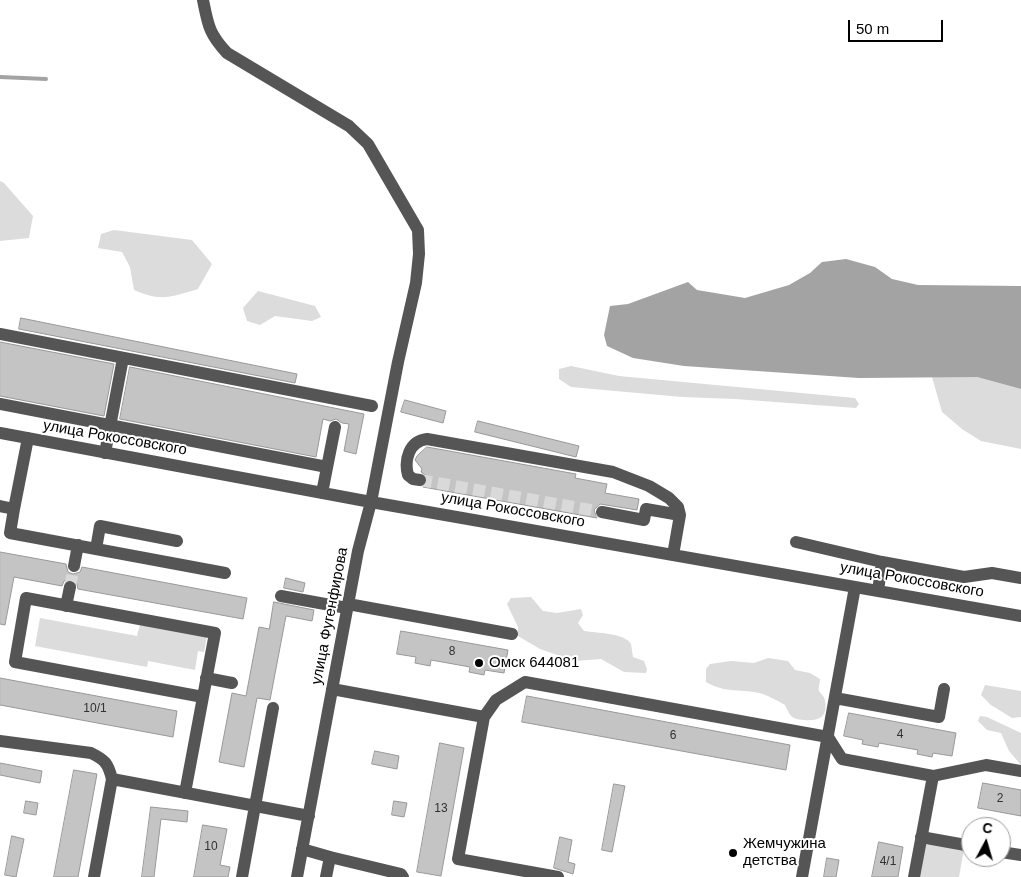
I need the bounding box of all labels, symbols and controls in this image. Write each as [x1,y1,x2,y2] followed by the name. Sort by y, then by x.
[851,10,946,42] scale bar
[856,20,889,37] text: 50 m
[42,417,188,459] street label: улица Рокоссовского
[440,489,586,531] street label: улица Рокоссовского
[308,546,352,686] street label: улица Фугенфирова
[839,559,985,601] street label: улица Рокоссовского
[449,645,455,659] house number: 8
[489,654,579,672] place label: Омск 644081
[473,657,485,669] marker: Омск 644081
[83,702,107,716] house number: 10/1
[897,728,903,742] house number: 4
[670,729,676,743] house number: 6
[997,792,1003,806] house number: 2
[434,802,448,816] house number: 13
[961,817,1011,867] north arrow
[982,820,993,837] text: С
[743,835,826,870] place label: Жемчужина детства
[204,840,218,854] house number: 10
[727,847,739,859] marker: Жемчужина детства
[880,855,896,869] house number: 4/1

